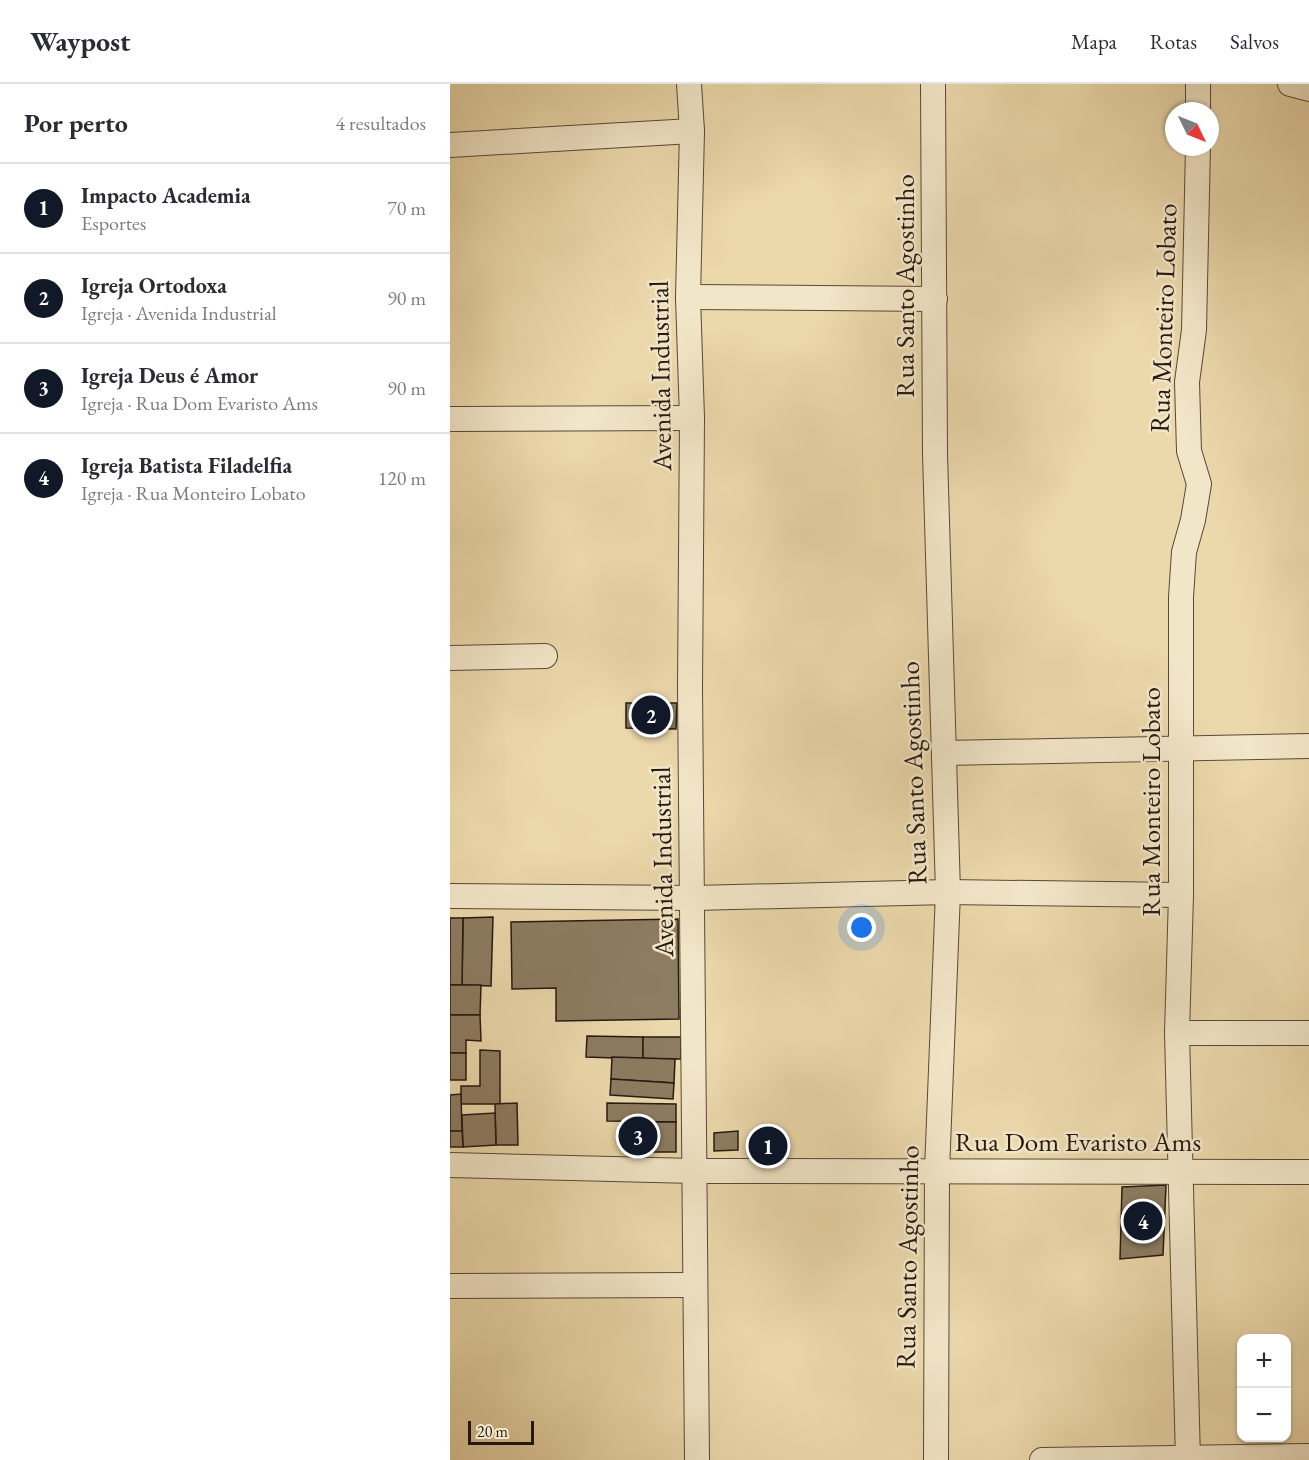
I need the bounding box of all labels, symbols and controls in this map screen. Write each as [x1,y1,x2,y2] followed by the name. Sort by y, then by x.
[30,23,131,59] text: Waypost
[1071,28,1117,55] text: Mapa
[1150,28,1197,55] text: Rotas
[1230,28,1279,55] text: Salvos
[1165,102,1219,156] north arrow
[24,106,128,140] text: Por perto
[335,110,426,136] text: 4 resultados
[887,174,922,398] street label: Rua Santo Agostinho
[81,181,251,210] text: Impacto Academia
[38,195,49,221] text: 1
[387,195,426,221] text: 70 m
[1142,203,1184,433] street label: Rua Monteiro Lobato
[81,210,146,236] text: Esportes
[81,271,227,300] text: Igreja Ortodoxa
[641,280,679,473] street label: Avenida Industrial
[38,285,49,311] text: 2
[387,285,426,311] text: 90 m
[81,300,277,326] text: Igreja · Avenida Industrial
[81,361,258,390] text: Igreja Deus é Amor
[38,375,49,401] text: 3
[387,375,426,401] text: 90 m
[81,390,318,416] text: Igreja · Rua Dom Evaristo Ams
[81,451,292,480] text: Igreja Batista Filadelfia
[38,465,49,491] text: 4
[378,465,426,491] text: 120 m
[81,480,306,506] text: Igreja · Rua Monteiro Lobato
[892,661,934,885] street label: Rua Santo Agostinho
[1133,687,1168,917] street label: Rua Monteiro Lobato
[632,692,670,738] pin: 2
[643,766,681,959] street label: Avenida Industrial
[847,913,876,942] your location
[618,1114,657,1158] pin: 3
[748,1124,788,1168] pin: 1
[955,1124,1201,1159] street label: Rua Dom Evaristo Ams
[888,1145,926,1369] street label: Rua Santo Agostinho
[1124,1198,1162,1244] pin: 4
[1237,1334,1291,1442] map controls
[1237,1334,1291,1388] button: +
[1237,1388,1291,1442] button: −
[468,1418,534,1446] scale bar
[477,1421,508,1442] text: 20 m

